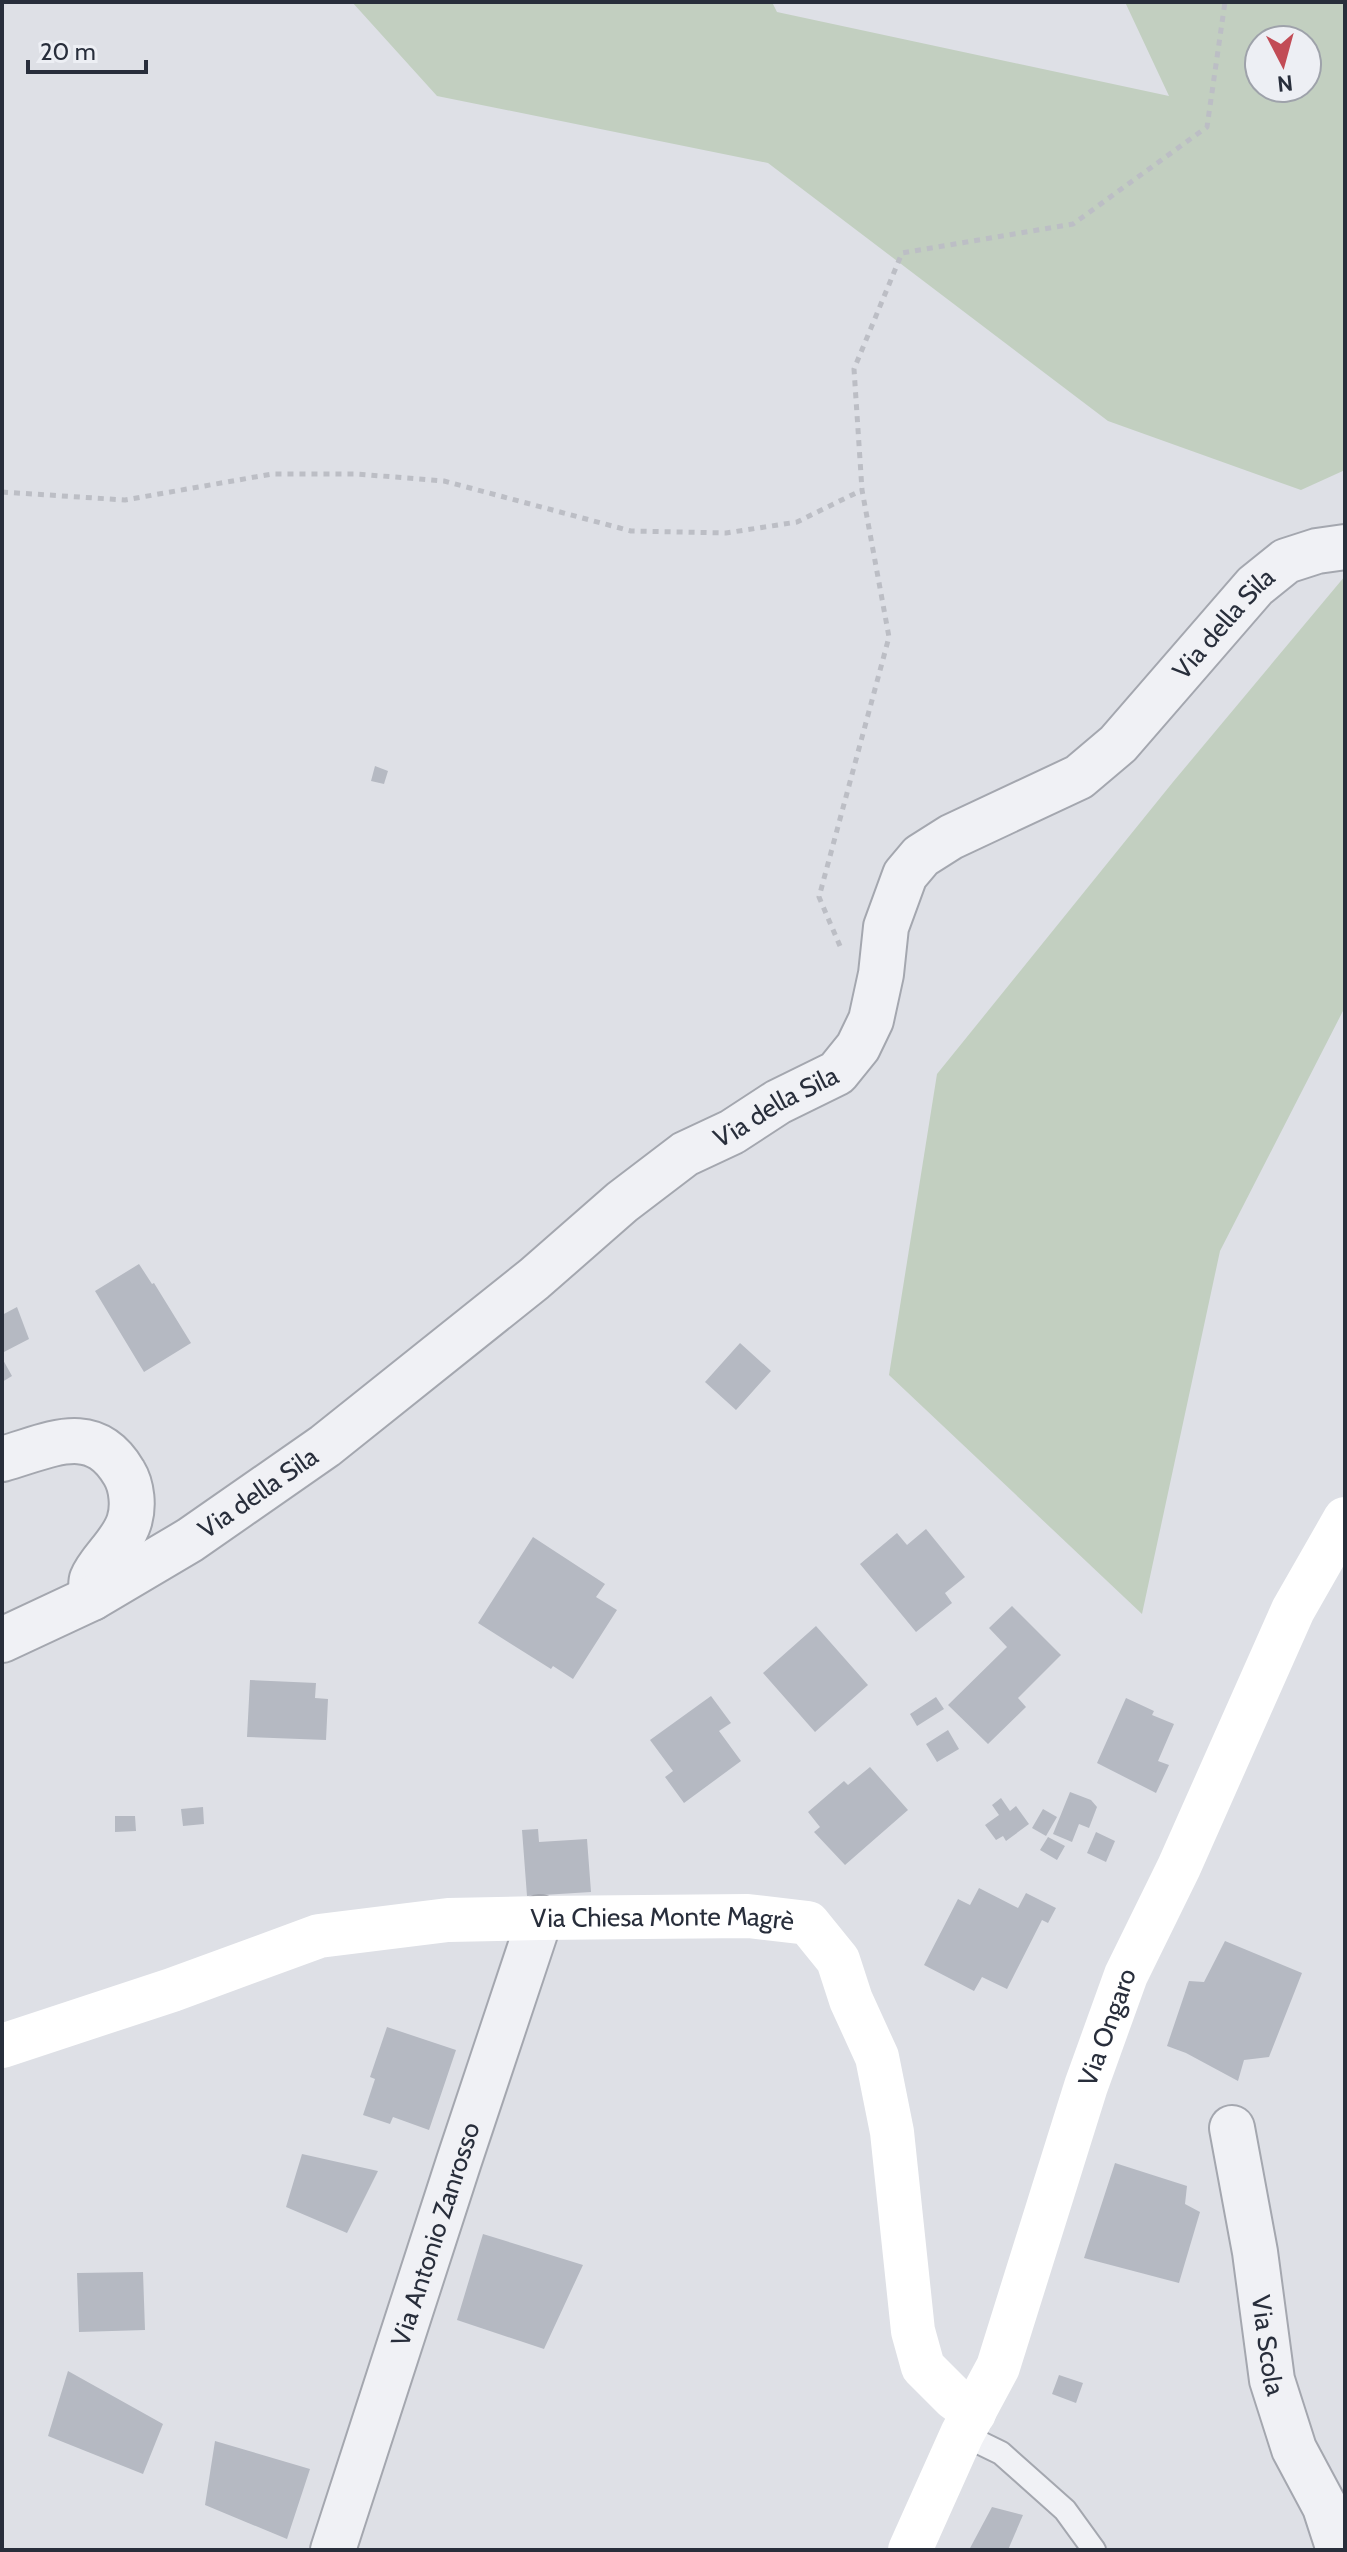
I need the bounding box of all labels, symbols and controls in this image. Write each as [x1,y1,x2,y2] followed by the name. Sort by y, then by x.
[28,24,146,74] scale bar
[1243,24,1323,104] north arrow
[40,37,96,66] text: 20 m
[1276,69,1294,98] text: N
[1166,560,1281,686] street label: Via della Sila
[708,1059,844,1154] street label: Via della Sila
[192,1440,324,1545] street label: Via della Sila
[530,1900,796,1937] street label: Via Chiesa Monte Magrè
[1071,1964,1143,2091] street label: Via Ongaro
[384,2118,487,2350] street label: Via Antonio Zanrosso
[1245,2293,1292,2400] street label: Via Scola

